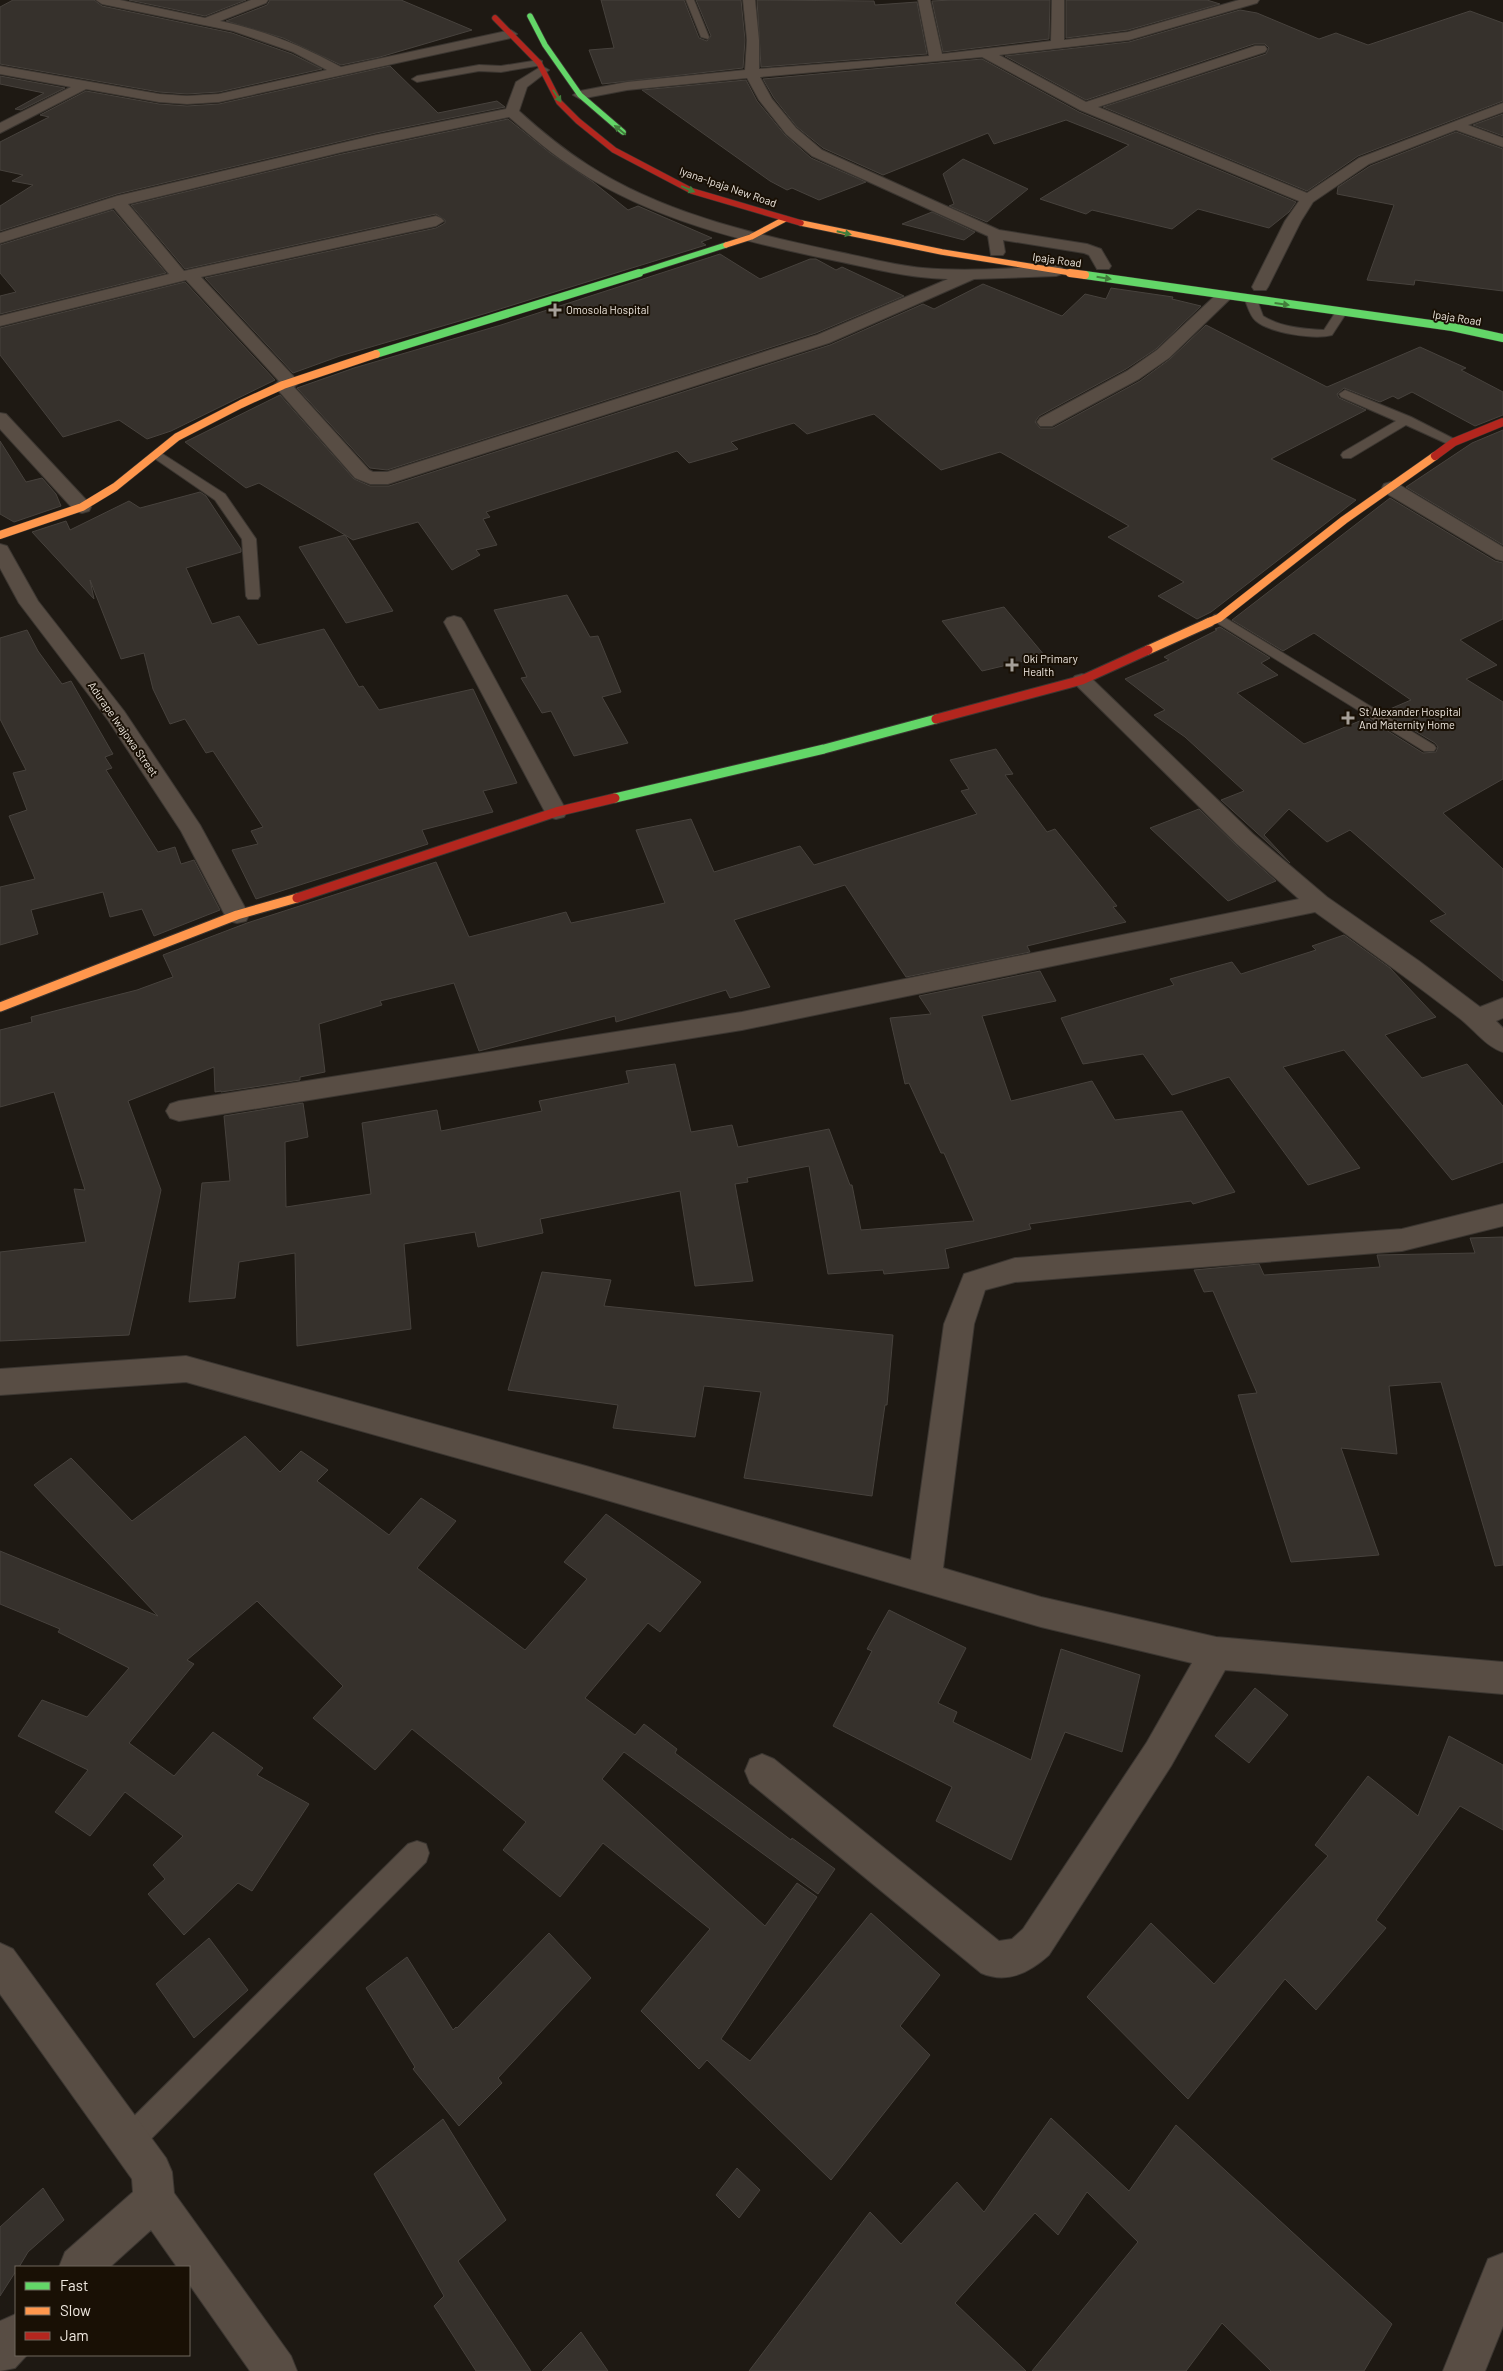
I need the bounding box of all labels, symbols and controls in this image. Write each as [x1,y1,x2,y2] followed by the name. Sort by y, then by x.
[552,90,561,103] one-way arrow
[614,125,627,136] one-way arrow
[678,164,778,209] street label: Iyana-Ipaja New Road
[681,185,695,193] one-way arrow
[837,229,852,237] one-way arrow
[1032,250,1082,269] street label: Ipaja Road
[1096,275,1112,283] one-way arrow
[1274,300,1290,308] one-way arrow
[548,303,562,317] marker: Omosola Hospital
[566,303,649,316] place label: Omosola Hospital
[1432,307,1482,328] street label: Ipaja Road
[1023,652,1078,678] place label: Oki Primary Health
[1005,658,1019,672] marker: Oki Primary Health
[86,679,161,779] street label: Adurape Iwajowa Street
[1359,705,1461,731] place label: St Alexander Hospital And Maternity Home
[1341,711,1355,725] marker: St Alexander Hospital And Maternity Home
[15,2266,190,2356] legend
[60,2276,88,2294] text: Fast
[60,2301,91,2319] text: Slow
[60,2326,89,2344] text: Jam

